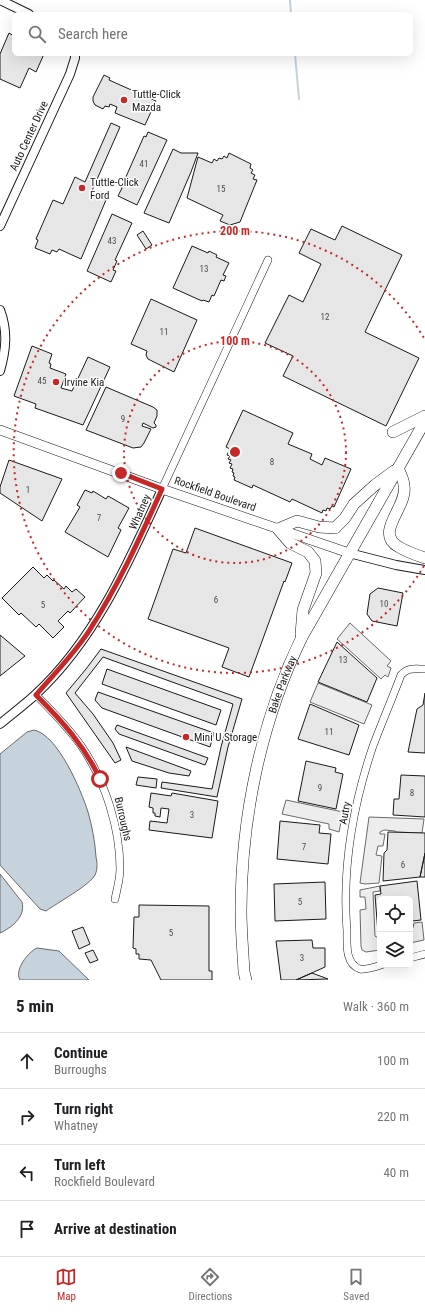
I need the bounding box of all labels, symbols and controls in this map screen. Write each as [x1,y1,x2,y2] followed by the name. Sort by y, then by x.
[12,12,413,56] search box
[26,23,48,45] icon: search
[58,25,128,43] text: Search here
[132,88,181,114] place label: Tuttle-Click Mazda
[119,95,129,105] marker: Tuttle-Click Mazda
[7,99,51,173] street label: Auto Center Drive
[140,159,148,169] house number: 41
[90,176,139,202] place label: Tuttle-Click Ford
[77,183,87,193] marker: Tuttle-Click Ford
[217,184,226,194] house number: 15
[220,224,250,238] text: 200 m
[108,236,116,246] house number: 43
[200,264,208,274] house number: 13
[321,312,330,322] house number: 12
[160,327,168,337] house number: 11
[220,334,250,348] text: 100 m
[38,376,47,386] house number: 45
[64,376,104,389] place label: Irvine Kia
[51,377,61,387] marker: Irvine Kia
[121,414,125,424] house number: 9
[228,445,242,459] centre of rings
[270,457,274,467] house number: 8
[112,464,130,482] route end
[172,474,258,514] street label: Rockfield Boulevard
[26,485,30,495] house number: 1
[126,492,154,532] street label: Whatney
[97,513,102,523] house number: 7
[214,595,218,605] house number: 6
[380,599,388,609] house number: 10
[41,600,46,610] house number: 5
[266,653,299,715] street label: Bake Parkway
[339,655,347,665] house number: 13
[325,727,333,737] house number: 11
[194,731,257,744] place label: Mini U Storage
[181,732,191,742] marker: Mini U Storage
[91,770,109,788] route start
[318,783,322,793] house number: 9
[410,788,414,798] house number: 8
[112,796,134,842] street label: Burroughs
[336,800,354,825] street label: Autry
[190,810,194,820] house number: 3
[302,842,307,852] house number: 7
[401,860,405,870] house number: 6
[377,896,413,968] map controls
[377,896,413,932] button: locate
[298,897,303,907] house number: 5
[169,928,174,938] house number: 5
[377,932,413,968] button: layers
[300,953,304,963] house number: 3
[16,996,54,1016] text: 5 min
[343,999,409,1014] text: Walk · 360 m
[54,1044,108,1062] text: Continue
[16,1050,38,1072] icon: ahead
[377,1053,409,1068] text: 100 m
[54,1062,107,1077] text: Burroughs
[54,1100,113,1118] text: Turn right
[16,1106,38,1128] icon: right
[377,1109,409,1124] text: 220 m
[54,1118,98,1133] text: Whatney
[54,1156,105,1174] text: Turn left
[16,1162,38,1184] icon: left
[383,1165,409,1180] text: 40 m
[54,1174,155,1189] text: Rockfield Boulevard
[16,1218,38,1240] icon: arrive
[54,1220,177,1238] text: Arrive at destination
[55,1266,77,1303] tab: Map
[188,1266,232,1303] tab: Directions
[343,1266,370,1303] tab: Saved

